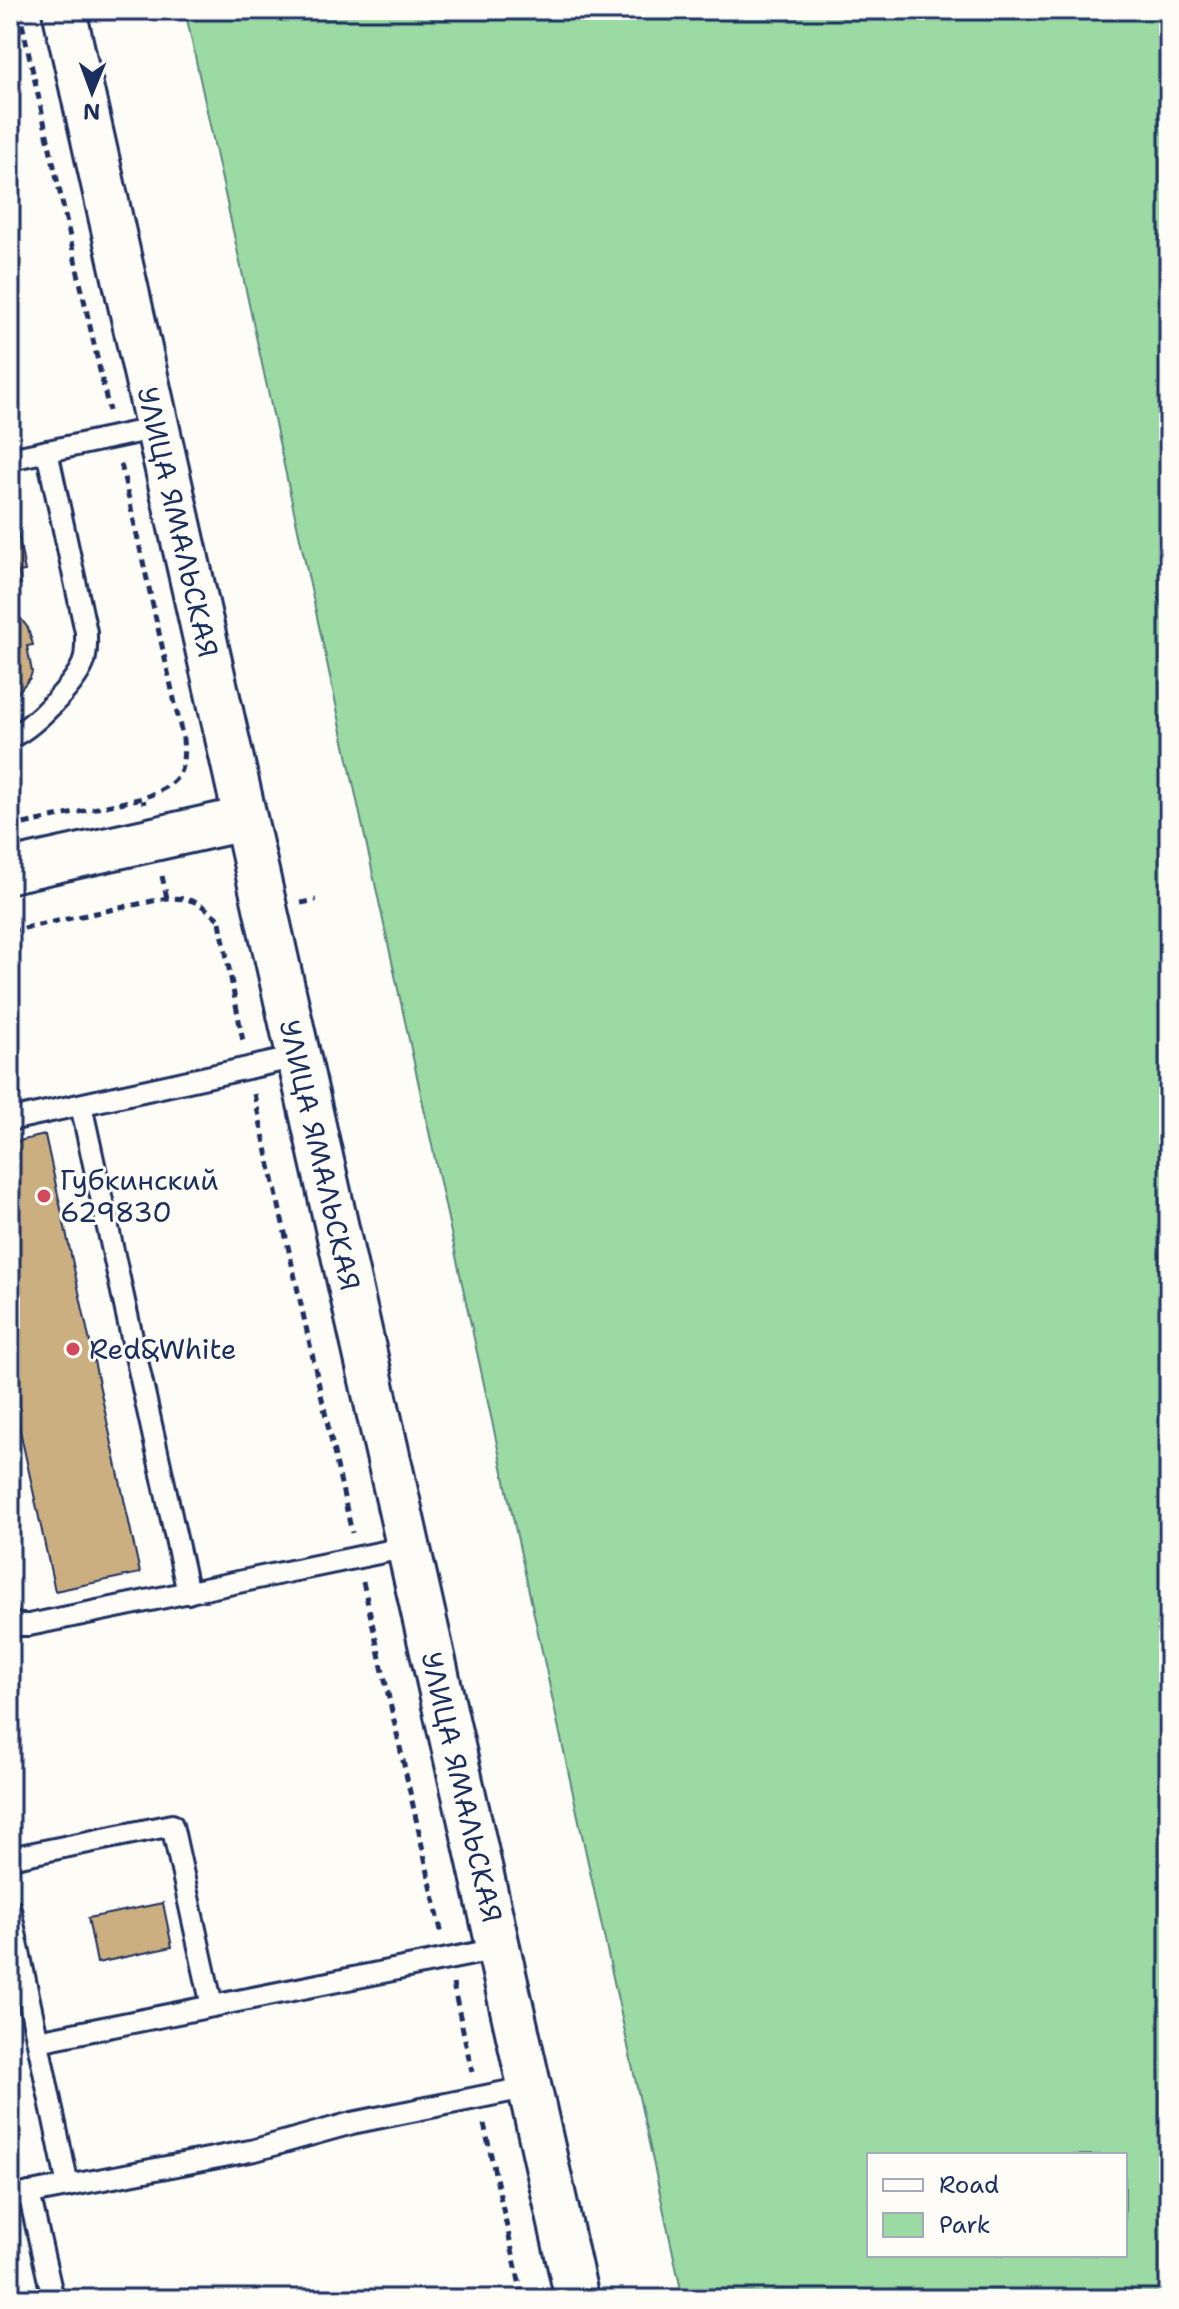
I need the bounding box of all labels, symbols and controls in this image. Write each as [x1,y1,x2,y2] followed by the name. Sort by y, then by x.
[52,52,132,132] north arrow
[83,97,101,126] text: N
[128,383,228,661] street label: УЛИЦА ЯМАЛЬСКАЯ
[270,1016,370,1294] street label: УЛИЦА ЯМАЛЬСКАЯ
[60,1161,218,1231] place label: Губкинский 629830
[35,1187,53,1205] marker: Губкинский 629830
[89,1330,237,1368] place label: Red&White
[64,1340,82,1358] marker: Red&White
[412,1648,512,1926] street label: УЛИЦА ЯМАЛЬСКАЯ
[867,2153,1127,2257] legend
[939,2169,999,2201] text: Road
[939,2209,991,2241] text: Park

